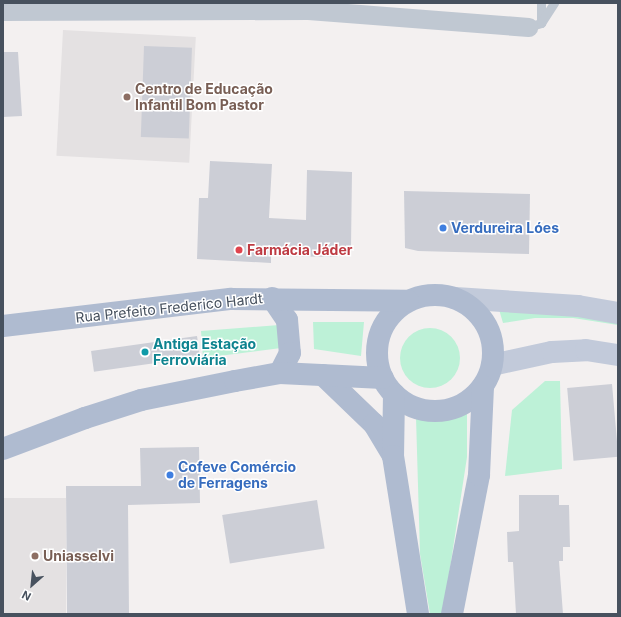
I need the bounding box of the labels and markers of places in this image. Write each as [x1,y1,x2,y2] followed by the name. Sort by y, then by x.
[135,81,273,114] place label: Centro de Educação Infantil Bom Pastor
[122,92,132,102] marker: Centro de Educação Infantil Bom Pastor
[451,220,559,236] place label: Verdureira Lóes
[438,223,448,233] marker: Verdureira Lóes
[247,242,352,258] place label: Farmácia Jáder
[234,245,244,255] marker: Farmácia Jáder
[153,336,256,368] place label: Antiga Estação Ferroviária
[140,347,150,357] marker: Antiga Estação Ferroviária
[178,459,296,492] place label: Cofeve Comércio de Ferragens
[165,470,175,480] marker: Cofeve Comércio de Ferragens
[43,548,114,564] place label: Uniasselvi
[30,551,40,561] marker: Uniasselvi

